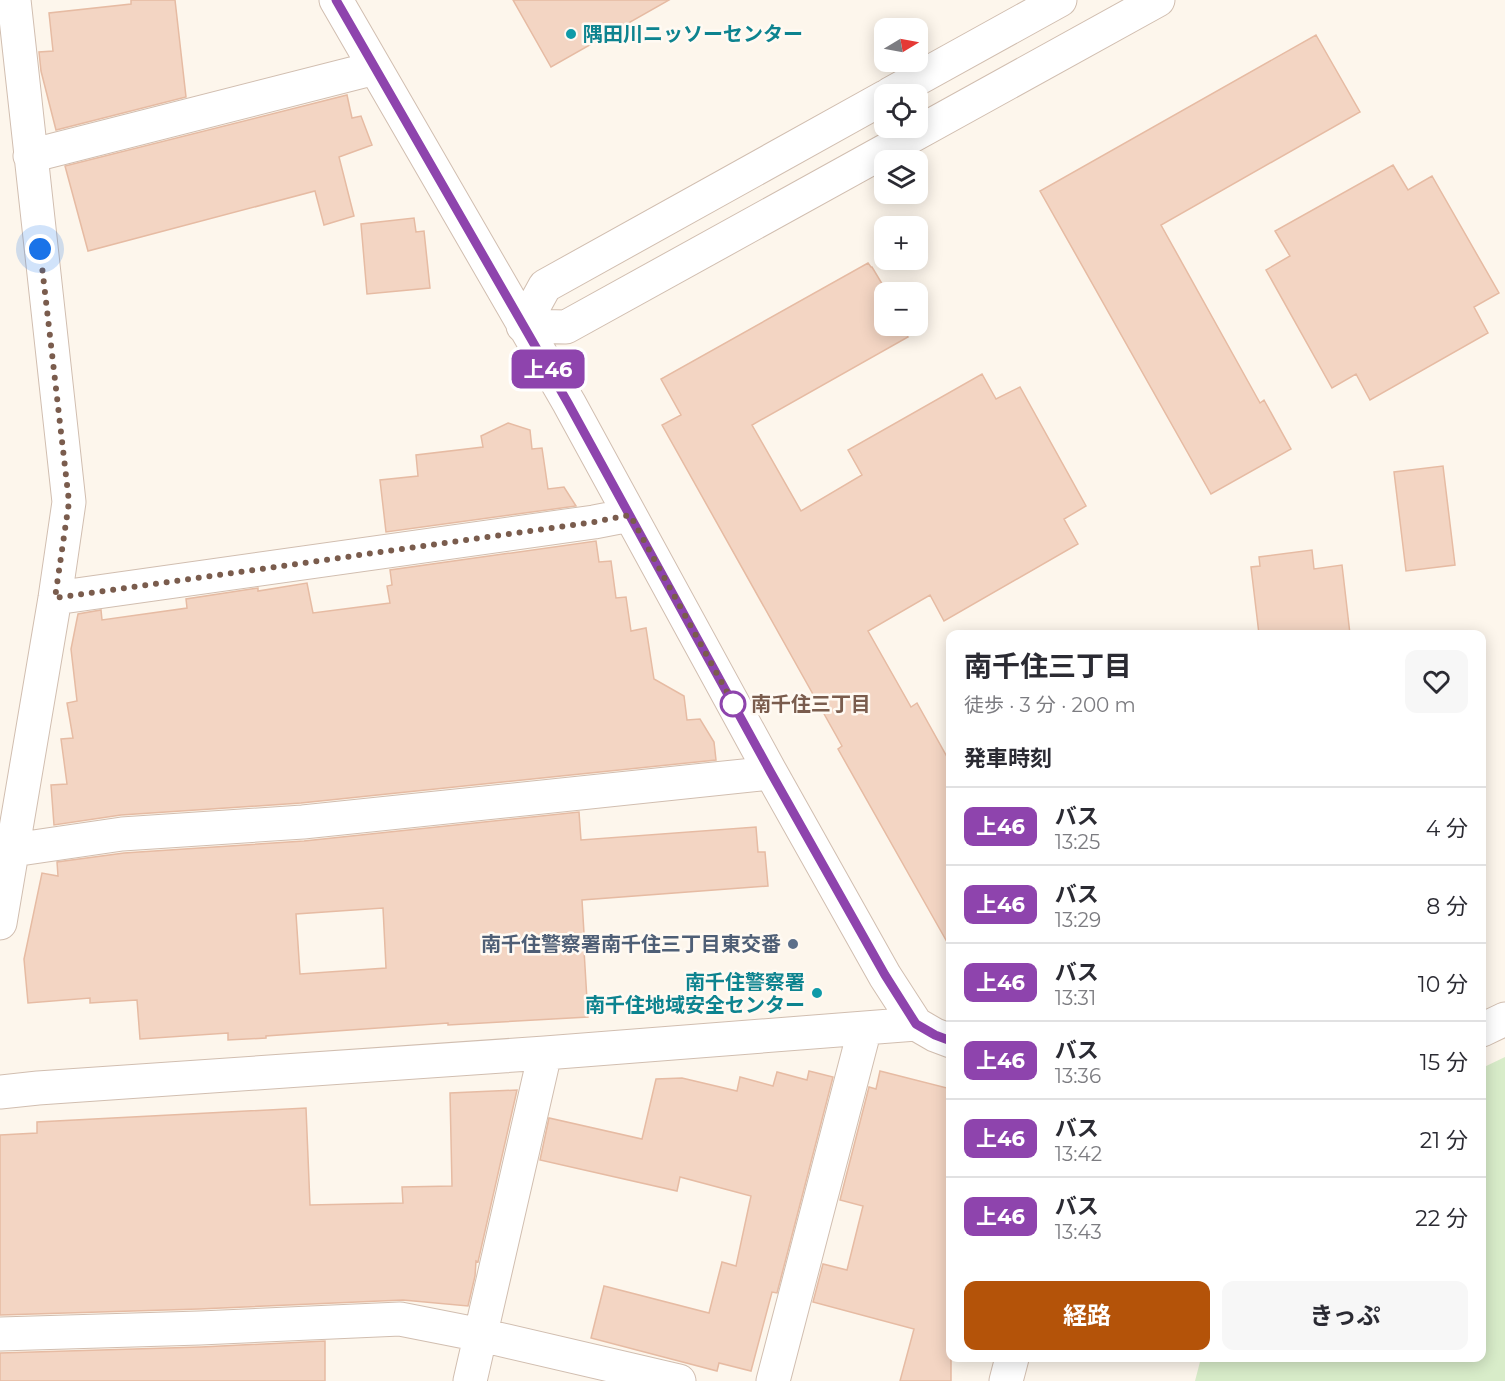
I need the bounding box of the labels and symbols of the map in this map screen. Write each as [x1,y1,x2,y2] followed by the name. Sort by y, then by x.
[874,18,928,72] north arrow
[583,22,803,46] place label: 隅田川ニッソーセンター
[564,27,578,41] marker: 隅田川ニッソーセンター
[25,234,55,264] your location
[514,350,582,388] line badge: 上46
[720,691,746,717] marker: 南千住三丁目
[751,692,871,716] place label: 南千住三丁目
[481,932,781,956] place label: 南千住警察署南千住三丁目東交番
[786,937,800,951] marker: 南千住警察署南千住三丁目東交番
[585,970,805,1017] place label: 南千住警察署 南千住地域安全センター
[810,986,824,1000] marker: 南千住警察署 南千住地域安全センター

